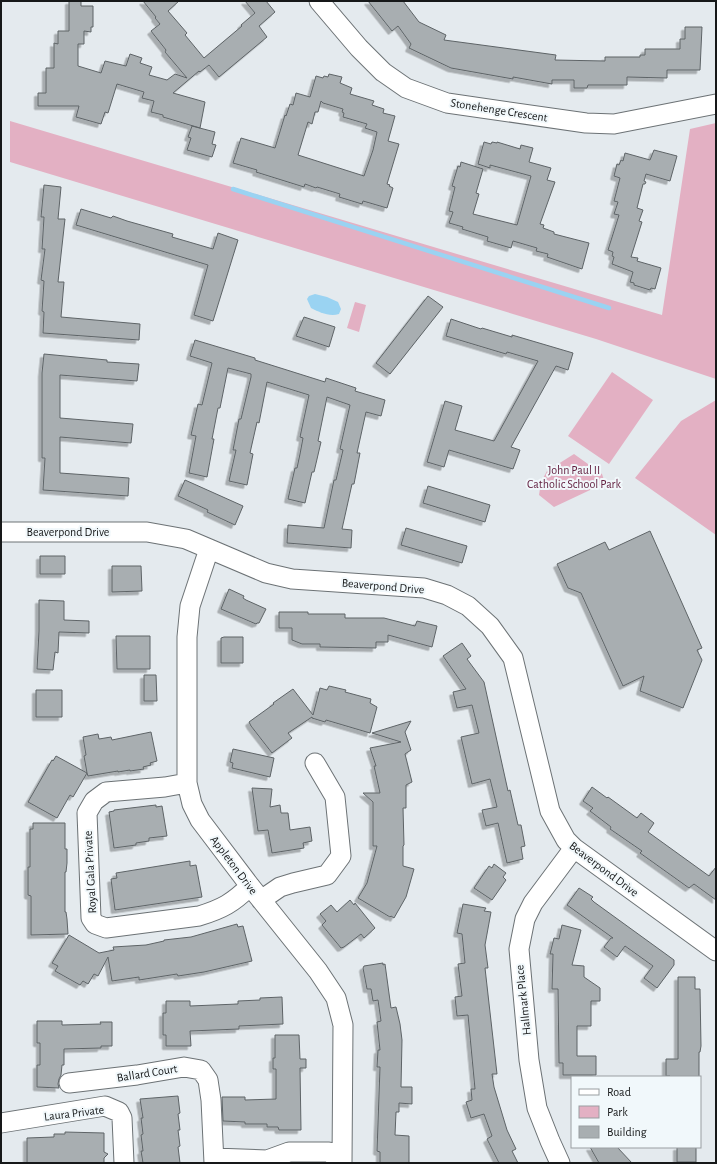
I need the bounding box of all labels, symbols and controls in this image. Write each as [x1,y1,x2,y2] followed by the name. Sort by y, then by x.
[450,96,549,124] street label: Stonehenge Crescent
[527,464,621,490] park label: John Paul II Catholic School Park
[27,526,109,538] street label: Beaverpond Drive
[341,576,425,596] street label: Beaverpond Drive
[82,830,99,914] street label: Royal Gala Private
[208,833,260,897] street label: Appleton Drive
[567,839,641,899] street label: Beaverpond Drive
[513,964,533,1036] street label: Hallmark Place
[116,1062,178,1084] street label: Ballard Court
[571,1076,701,1148] legend
[607,1086,631,1098] text: Road
[43,1103,105,1123] street label: Laura Private
[607,1106,628,1118] text: Park
[607,1126,647,1138] text: Building

